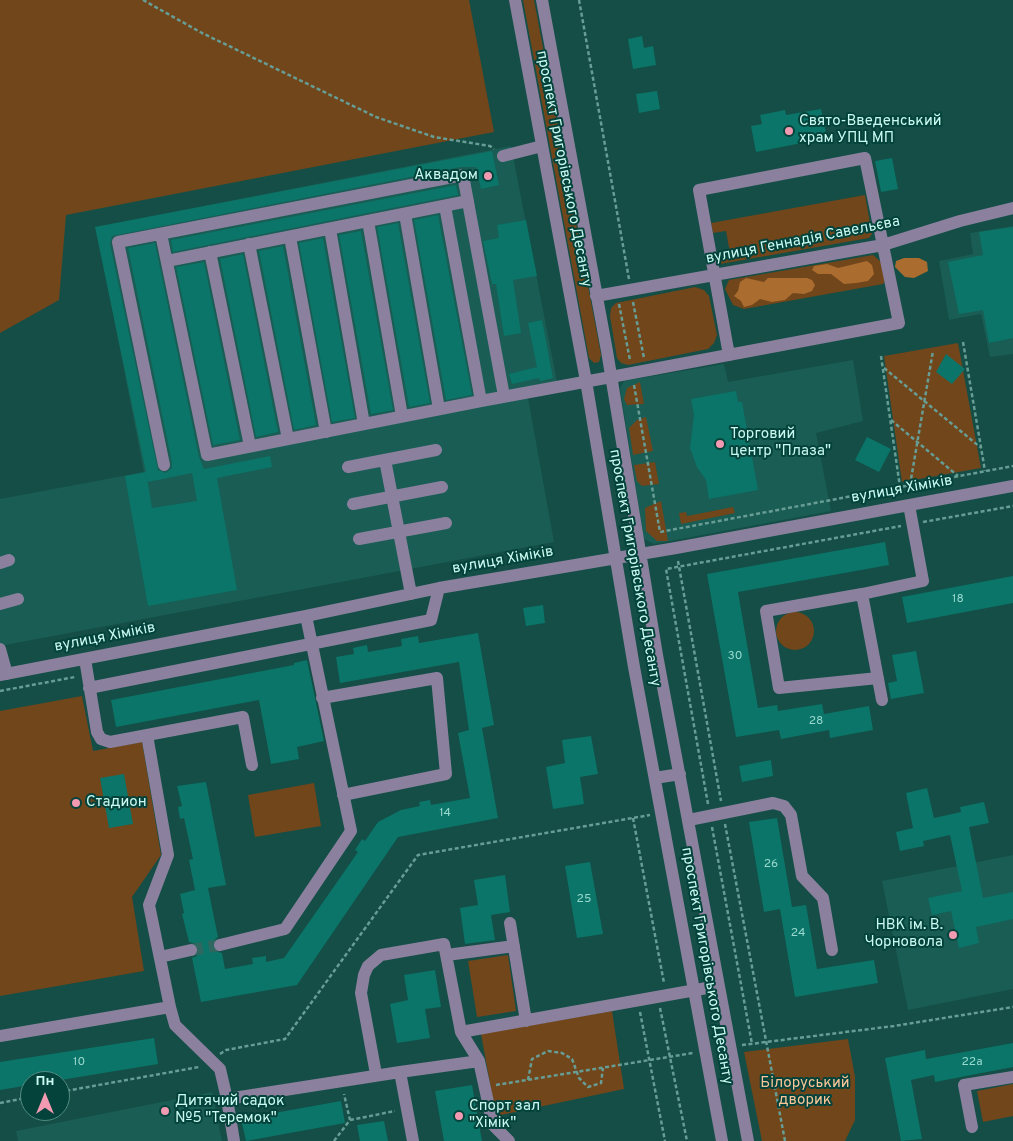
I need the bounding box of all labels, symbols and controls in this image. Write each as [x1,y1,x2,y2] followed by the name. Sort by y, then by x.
[531,49,595,289] street label: проспект Григорівського Десанту
[799,113,942,148] place label: Свято-Введенський храм УПЦ МП
[783,125,795,137] marker: Свято-Введенський храм УПЦ МП
[414,167,478,185] place label: Аквадом
[482,170,494,182] marker: Аквадом
[704,213,902,269] street label: вулиця Геннадія Савельєва
[730,426,831,461] place label: Торговий центр "Плаза"
[714,438,726,450] marker: Торговий центр "Плаза"
[604,448,664,688] street label: проспект Григорівського Десанту
[850,472,954,508] street label: вулиця Хіміків
[451,543,555,579] street label: вулиця Хіміків
[952,593,964,607] house number: 18
[53,619,157,657] street label: вулиця Хіміків
[728,650,742,664] house number: 30
[809,715,823,729] house number: 28
[86,794,147,812] place label: Стадион
[70,797,82,809] marker: Стадион
[439,807,451,821] house number: 14
[676,846,736,1086] street label: проспект Григорівського Десанту
[764,858,778,872] house number: 26
[577,893,591,907] house number: 25
[864,917,943,952] place label: НВК ім. В. Чорновола
[791,927,805,941] house number: 24
[947,929,959,941] marker: НВК ім. В. Чорновола
[73,1056,85,1070] house number: 10
[962,1056,982,1070] house number: 22а
[20,1071,70,1121] north arrow
[36,1073,54,1090] text: Пн
[760,1075,850,1110] park label: Білоруський дворик
[175,1093,285,1128] place label: Дитячий садок №5 "Теремок"
[469,1098,540,1133] place label: Спорт зал "Хімік"
[159,1105,171,1117] marker: Дитячий садок №5 "Теремок"
[453,1110,465,1122] marker: Спорт зал "Хімік"

